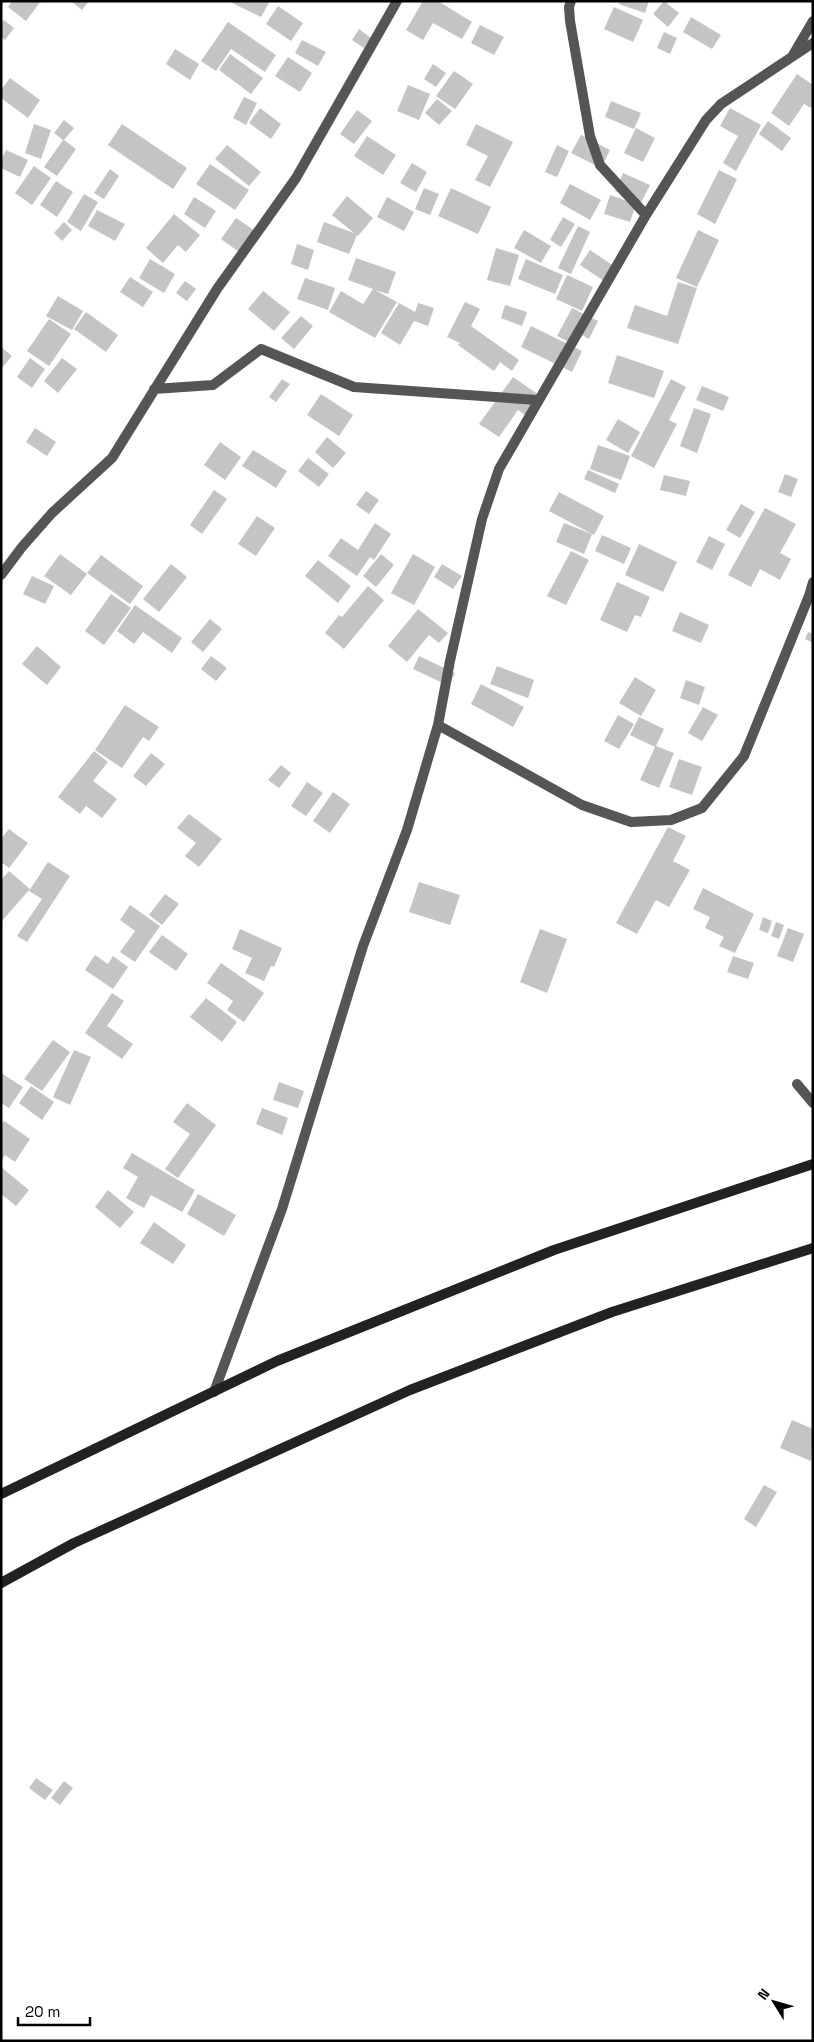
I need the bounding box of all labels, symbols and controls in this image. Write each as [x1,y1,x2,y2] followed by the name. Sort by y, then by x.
[749,1977,799,2027] north arrow
[754,1985,774,2003] text: N
[18,1994,90,2026] scale bar
[25,2002,60,2021] text: 20 m

